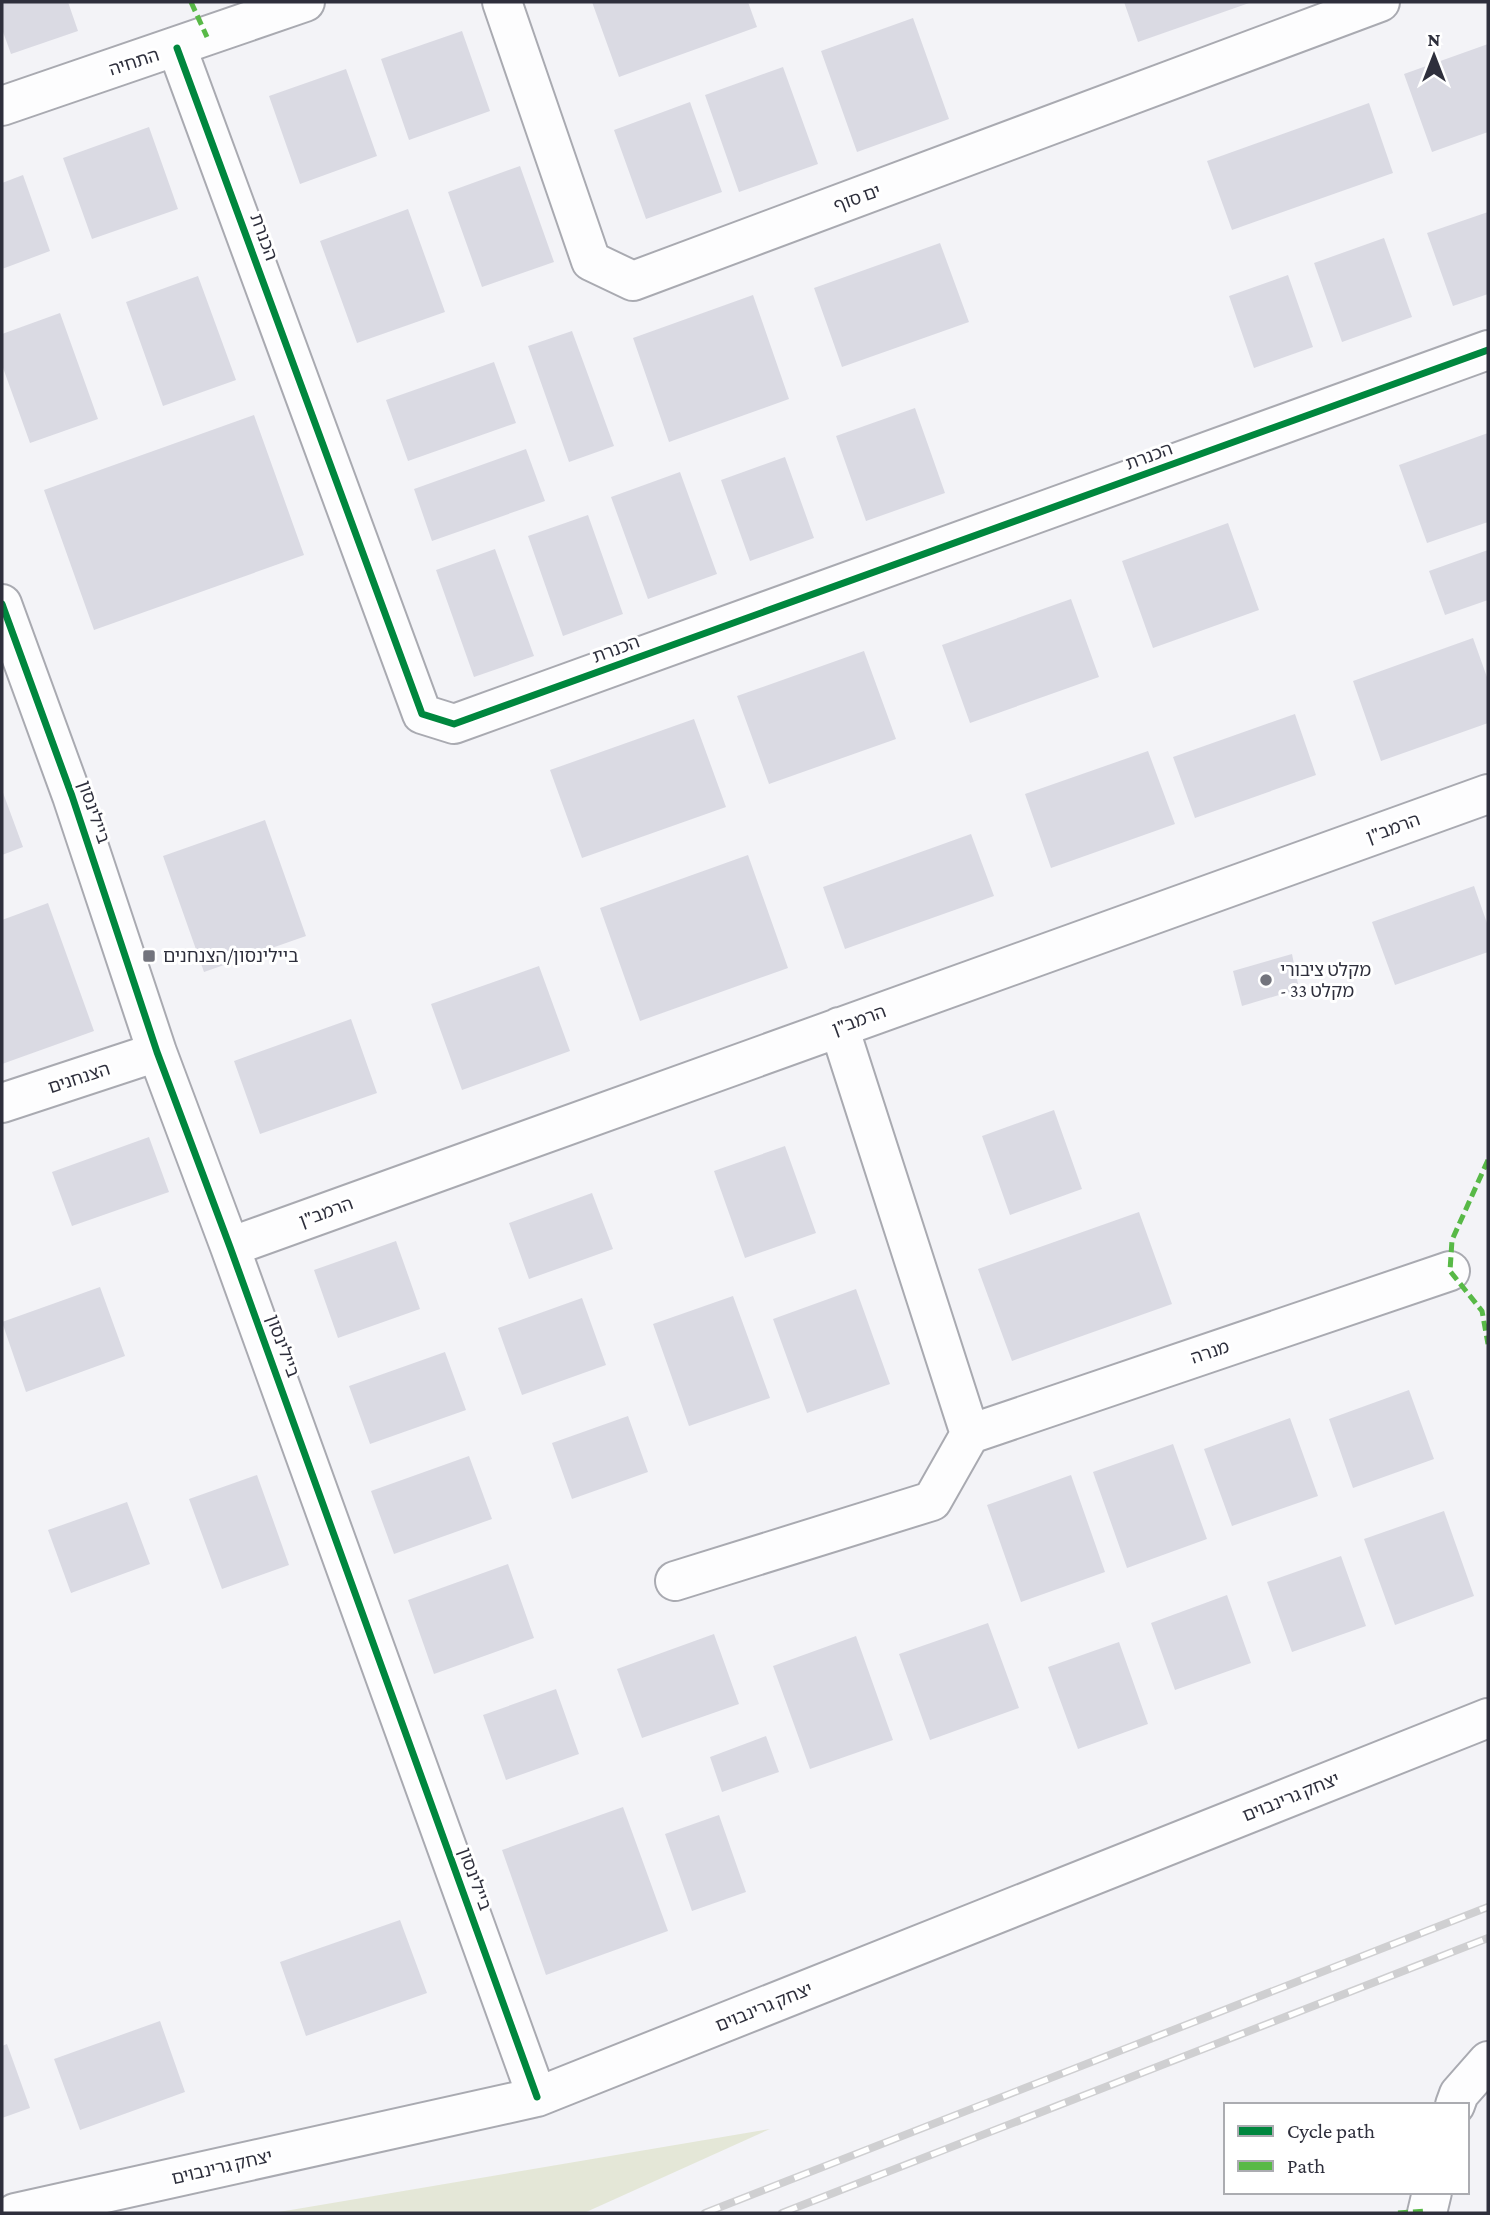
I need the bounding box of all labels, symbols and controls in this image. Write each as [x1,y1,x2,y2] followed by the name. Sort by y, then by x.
[1399,21,1469,91] north arrow
[1428,29,1441,50] text: N
[106,44,162,80] street label: התחיה
[831,180,883,216] street label: ים סוף
[246,211,282,263] street label: הכנרת
[1123,438,1175,474] street label: הכנרת
[590,631,642,667] street label: הכנרת
[74,778,114,846] street label: ביילינסון
[1363,809,1423,847] street label: הרמב"ן
[163,946,298,966] place label: ביילינסון/הצנחנים
[141,948,157,964] marker: ביילינסון/הצנחנים
[1280,960,1371,1001] place label: מקלט ציבורי - מקלט 33
[1258,972,1274,988] marker: מקלט ציבורי - מקלט 33
[829,1001,889,1039] street label: הרמב"ן
[46,1059,112,1097] street label: הצנחנים
[296,1193,356,1231] street label: הרמב"ן
[262,1312,304,1380] street label: ביילינסון
[1188,1336,1232,1368] street label: מנרה
[1240,1768,1342,1826] street label: יצחק גרינבוים
[454,1845,496,1913] street label: ביילינסון
[713,1978,815,2036] street label: יצחק גרינבוים
[1224,2103,1469,2194] legend
[1287,2119,1375,2143] text: Cycle path
[170,2146,274,2188] street label: יצחק גרינבוים
[1287,2154,1325,2178] text: Path

